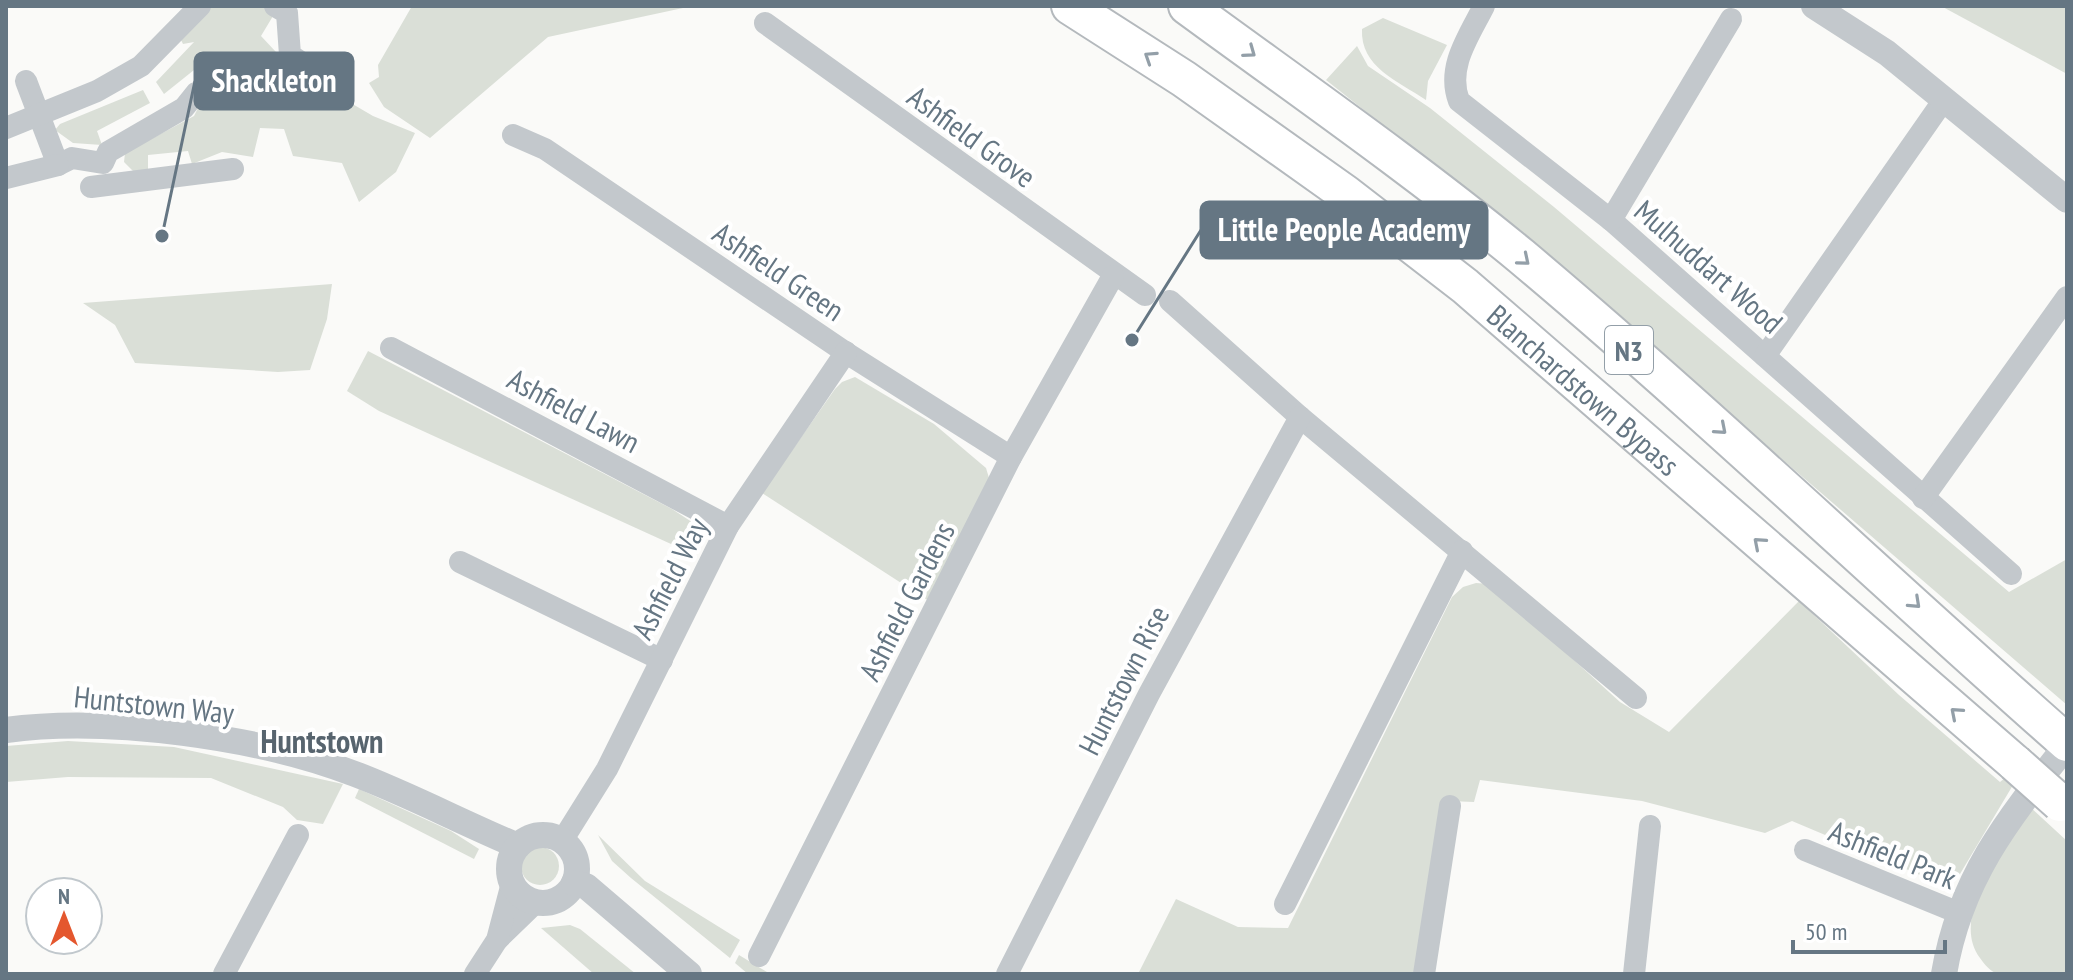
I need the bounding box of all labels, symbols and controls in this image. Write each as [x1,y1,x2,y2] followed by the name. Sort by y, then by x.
[1241,42,1256,57] one-way arrow
[1144,52,1159,67] one-way arrow
[195,53,353,109] callout: Shackleton
[211,59,337,101] text: Shackleton
[900,76,1044,196] street label: Ashfield Grove
[1627,191,1791,341] street label: Mulhuddart Wood
[1201,202,1487,258] callout: Little People Academy
[1218,208,1472,250] text: Little People Academy
[706,213,852,329] street label: Ashfield Green
[1515,250,1529,265] one-way arrow
[1480,295,1688,483] street label: Blanchardstown Bypass
[1605,326,1653,374] road number: N3
[501,359,647,461] street label: Ashfield Lawn
[1712,419,1726,434] one-way arrow
[622,510,717,645] street label: Ashfield Way
[849,515,963,687] street label: Ashfield Gardens
[1754,538,1768,553] one-way arrow
[1905,593,1920,607] one-way arrow
[1069,599,1177,761] street label: Huntstown Rise
[72,676,237,732] street label: Huntstown Way
[1951,708,1966,722] one-way arrow
[261,720,383,762] district label: Huntstown
[1824,811,1963,897] street label: Ashfield Park
[24,876,104,956] north arrow
[58,882,70,910] text: N
[1793,904,1945,954] scale bar
[1805,916,1847,947] text: 50 m

